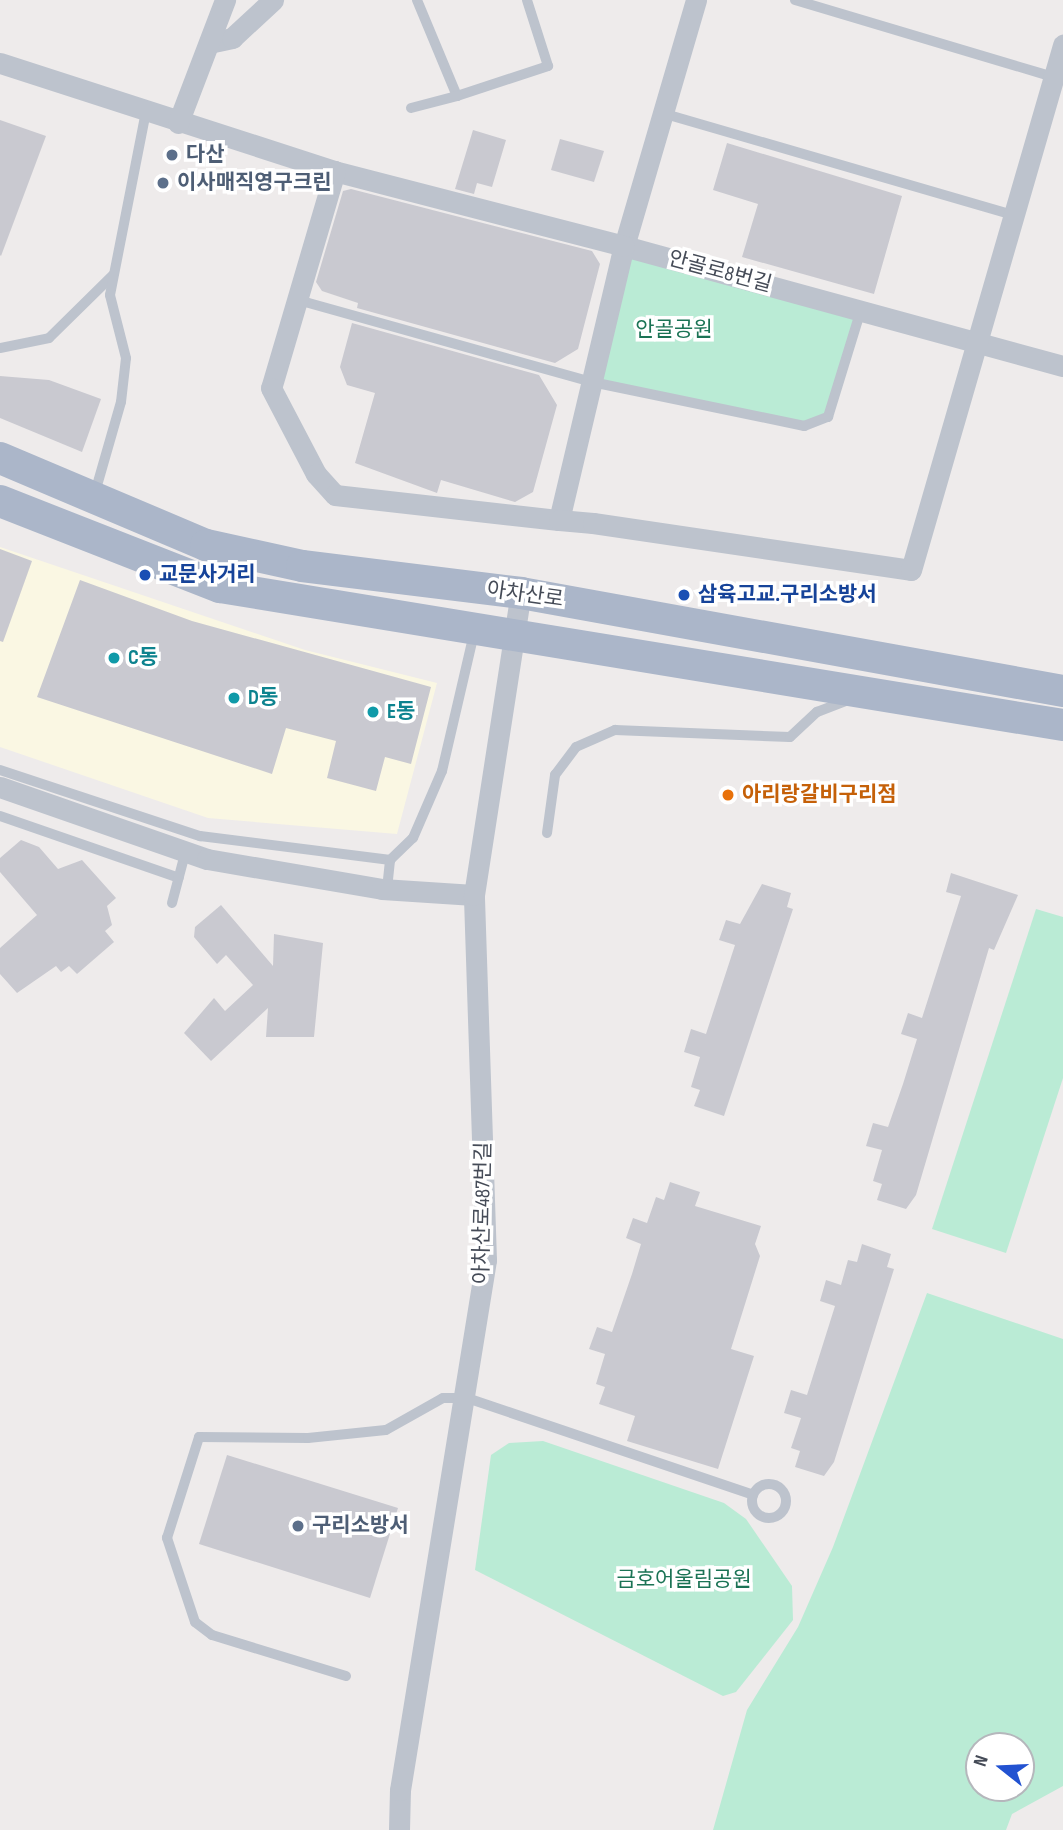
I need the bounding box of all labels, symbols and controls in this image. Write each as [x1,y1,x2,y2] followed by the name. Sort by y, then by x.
[186,142,225,168] place label: 다산
[164,147,180,163] marker: 다산
[177,170,332,196] place label: 이사매직영구크린
[155,175,171,191] marker: 이사매직영구크린
[666,246,774,298] street label: 안골로8번길
[635,317,713,343] park label: 안골공원
[159,562,256,588] place label: 교문사거리
[137,567,153,583] marker: 교문사거리
[485,577,565,613] street label: 아차산로
[698,582,877,608] place label: 삼육고교.구리소방서
[676,587,692,603] marker: 삼육고교.구리소방서
[128,645,158,671] place label: C동
[106,650,122,666] marker: C동
[248,685,278,711] place label: D동
[226,690,242,706] marker: D동
[387,699,415,725] place label: E동
[365,704,381,720] marker: E동
[742,782,897,808] place label: 아리랑갈비구리점
[720,787,736,803] marker: 아리랑갈비구리점
[469,1142,497,1284] street label: 아차산로487번길
[312,1513,409,1539] place label: 구리소방서
[290,1518,306,1534] marker: 구리소방서
[616,1567,752,1593] park label: 금호어울림공원
[965,1732,1035,1802] north arrow
[969,1753,994,1769] text: N

